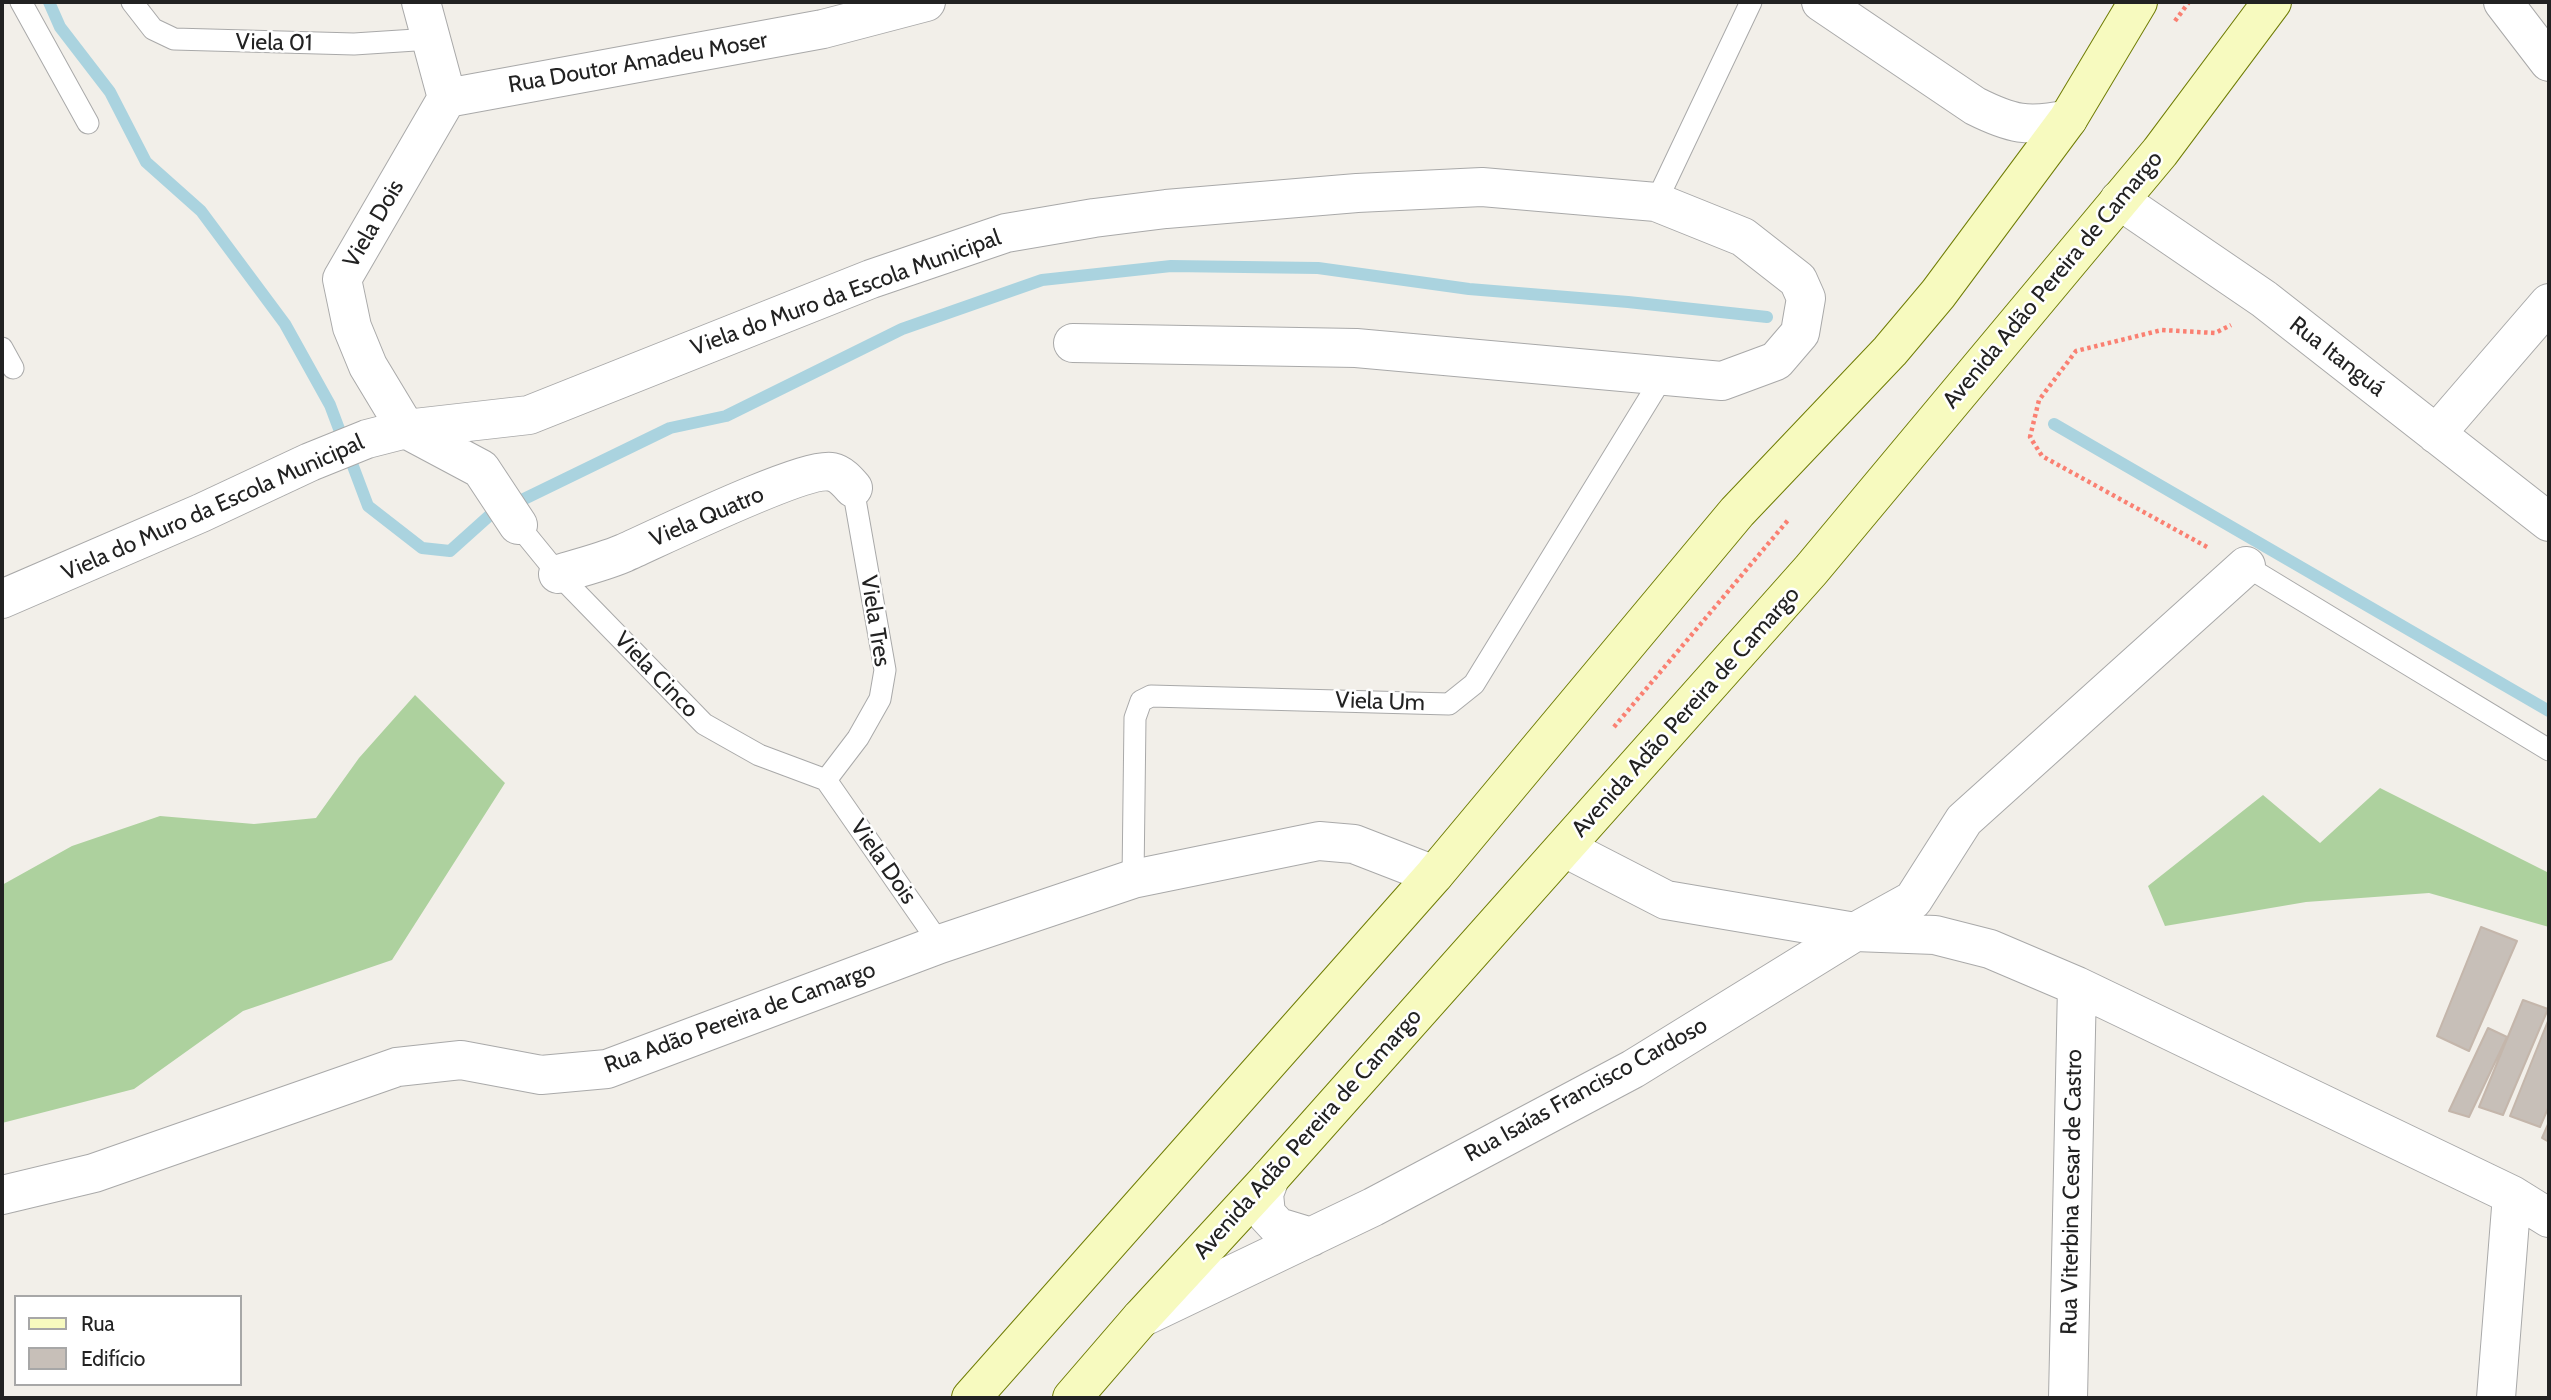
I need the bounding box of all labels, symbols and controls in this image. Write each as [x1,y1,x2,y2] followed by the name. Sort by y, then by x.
[506,27,770,99] street label: Rua Doutor Amadeu Moser
[235,29,313,57] street label: Viela 01
[1937,146,2169,414] street label: Avenida Adão Pereira de Camargo
[338,175,410,273] street label: Viela Dois
[687,224,1005,362] street label: Viela do Muro da Escola Municipal
[2284,311,2390,403] street label: Rua Itanguá
[58,429,368,587] street label: Viela do Muro da Escola Municipal
[646,481,768,553] street label: Viela Quatro
[854,573,896,669] street label: Viela Tres
[1566,581,1806,843] street label: Avenida Adão Pereira de Camargo
[608,626,704,724] street label: Viela Cinco
[1335,687,1425,717] street label: Viela Um
[844,814,922,910] street label: Viela Dois
[601,956,879,1080] street label: Rua Adão Pereira de Camargo
[1188,1003,1428,1265] street label: Avenida Adão Pereira de Camargo
[1460,1012,1712,1168] street label: Rua Isaías Francisco Cardoso
[2056,1049,2088,1335] street label: Rua Viterbina Cesar de Castro
[14,1295,242,1386] legend
[81,1311,115,1336] text: Rua
[81,1346,145,1371] text: Edifício

